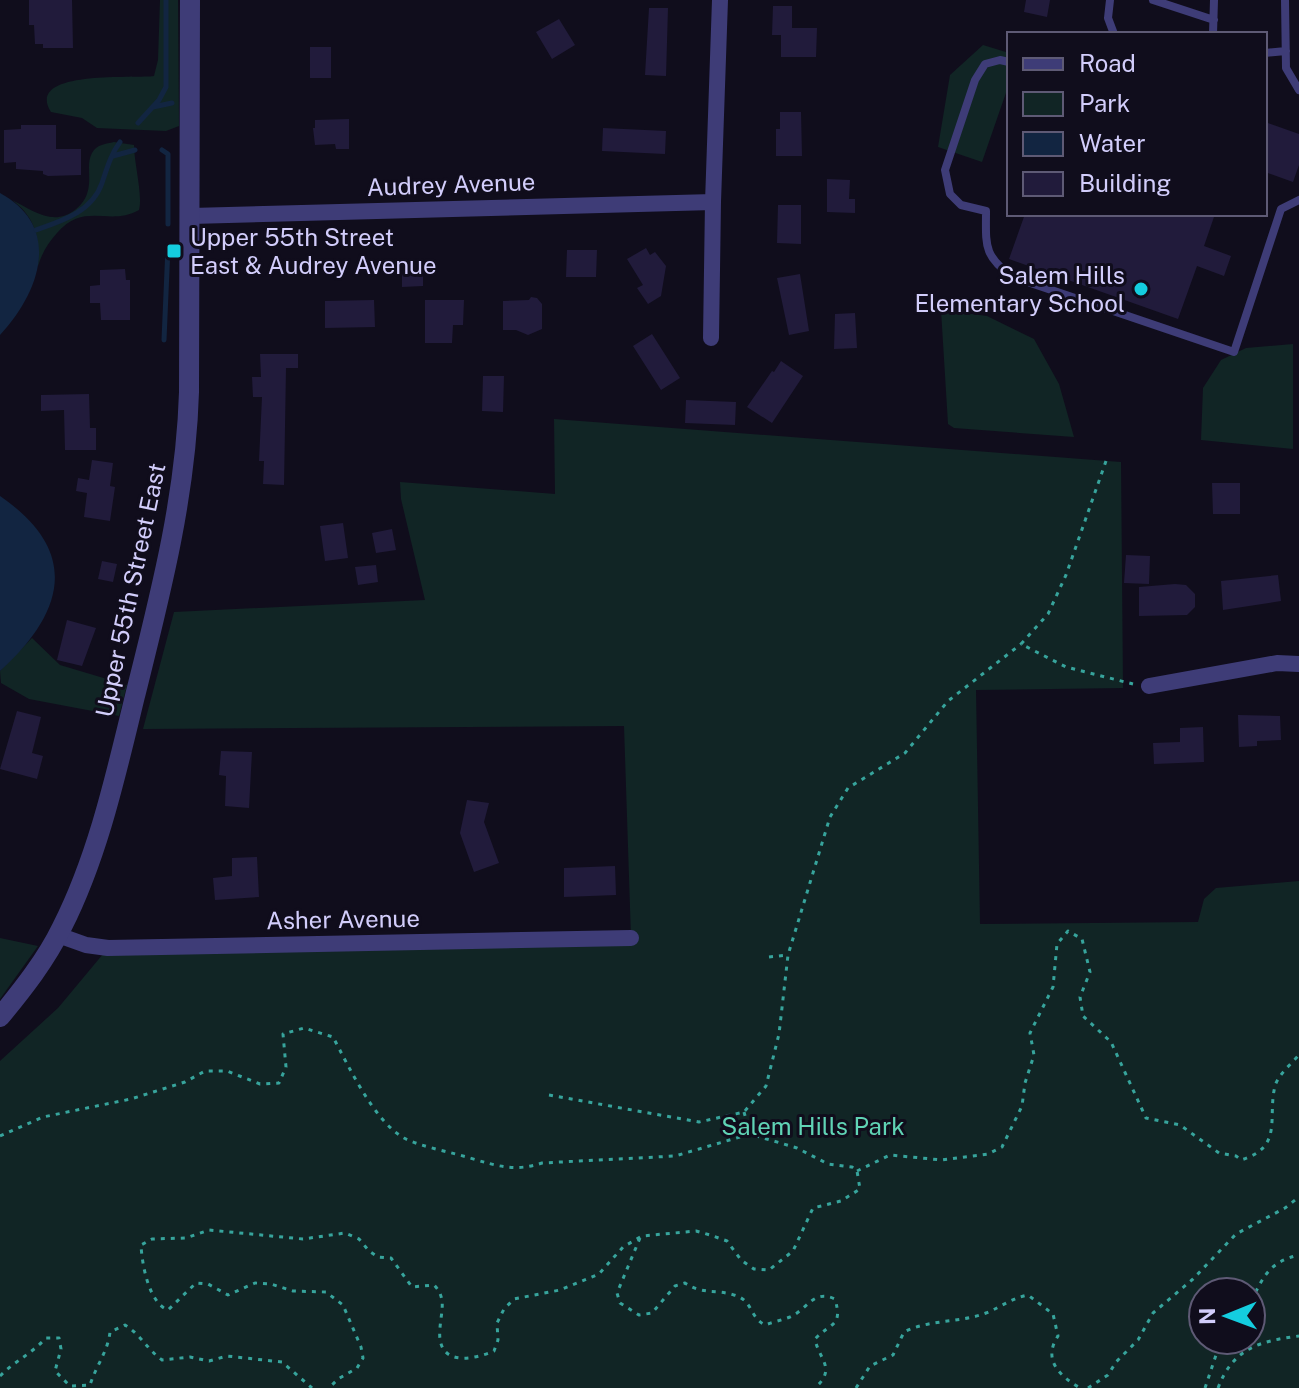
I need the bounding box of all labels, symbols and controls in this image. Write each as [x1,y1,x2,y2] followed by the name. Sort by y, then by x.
[1007,32,1267,216] legend
[1079,49,1136,77] text: Road
[1079,89,1130,117] text: Park
[1079,129,1146,157] text: Water
[366,167,536,201] street label: Audrey Avenue
[1079,169,1171,197] text: Building
[190,223,437,279] place label: Upper 55th Street East & Audrey Avenue
[165,242,183,260] marker: Upper 55th Street East & Audrey Avenue
[914,261,1125,317] place label: Salem Hills Elementary School
[1132,280,1150,298] marker: Salem Hills Elementary School
[89,460,171,720] street label: Upper 55th Street East
[266,904,420,934] street label: Asher Avenue
[721,1112,905,1140] park label: Salem Hills Park
[1187,1276,1267,1356] north arrow
[1194,1308,1220,1325] text: N

